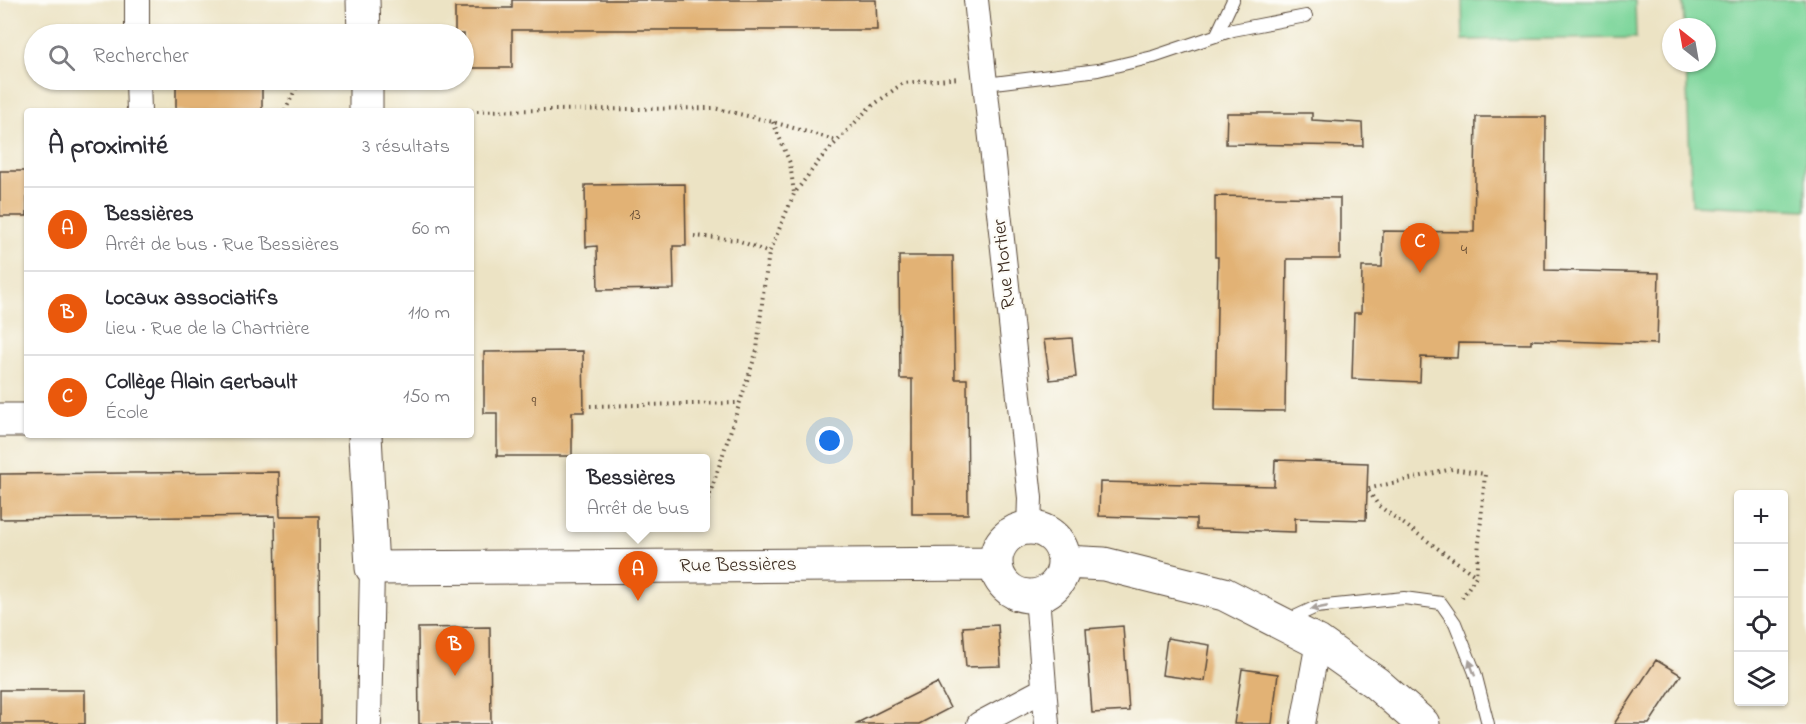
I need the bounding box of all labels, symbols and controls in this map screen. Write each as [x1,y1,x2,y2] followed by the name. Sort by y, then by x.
[1662,18,1716,72] north arrow
[24,24,474,90] search box
[45,41,78,74] icon: search
[93,41,189,73] text: Rechercher
[48,128,168,166] text: À proximité
[362,133,450,162] text: 3 résultats
[105,199,194,231] text: Bessières
[629,203,641,227] house number: 13
[61,215,74,244] text: A
[412,215,450,244] text: 60 m
[986,217,1024,311] street label: Rue Mortier
[1400,224,1440,273] pin: C
[105,231,339,260] text: Arrêt de bus · Rue Bessières
[1461,238,1468,262] house number: 4
[105,283,278,315] text: Locaux associatifs
[61,299,74,328] text: B
[408,299,450,328] text: 110 m
[105,315,309,344] text: Lieu · Rue de la Chartrière
[105,367,297,399] text: Collège Alain Gerbault
[62,383,73,412] text: C
[403,383,450,412] text: 150 m
[532,390,537,414] house number: 9
[105,399,148,428] text: École
[815,426,844,455] your location
[566,454,710,532] popup
[587,463,675,495] text: Bessières
[1734,490,1788,706] map controls
[1734,490,1788,544] button: +
[587,495,689,524] text: Arrêt de bus
[1734,544,1788,598] button: −
[679,550,797,582] street label: Rue Bessières
[618,552,658,601] pin: A
[1734,598,1788,652] button: locate
[1310,604,1329,613] one-way arrow
[436,626,474,676] pin: B
[1734,652,1788,706] button: layers
[1467,659,1477,677] one-way arrow

